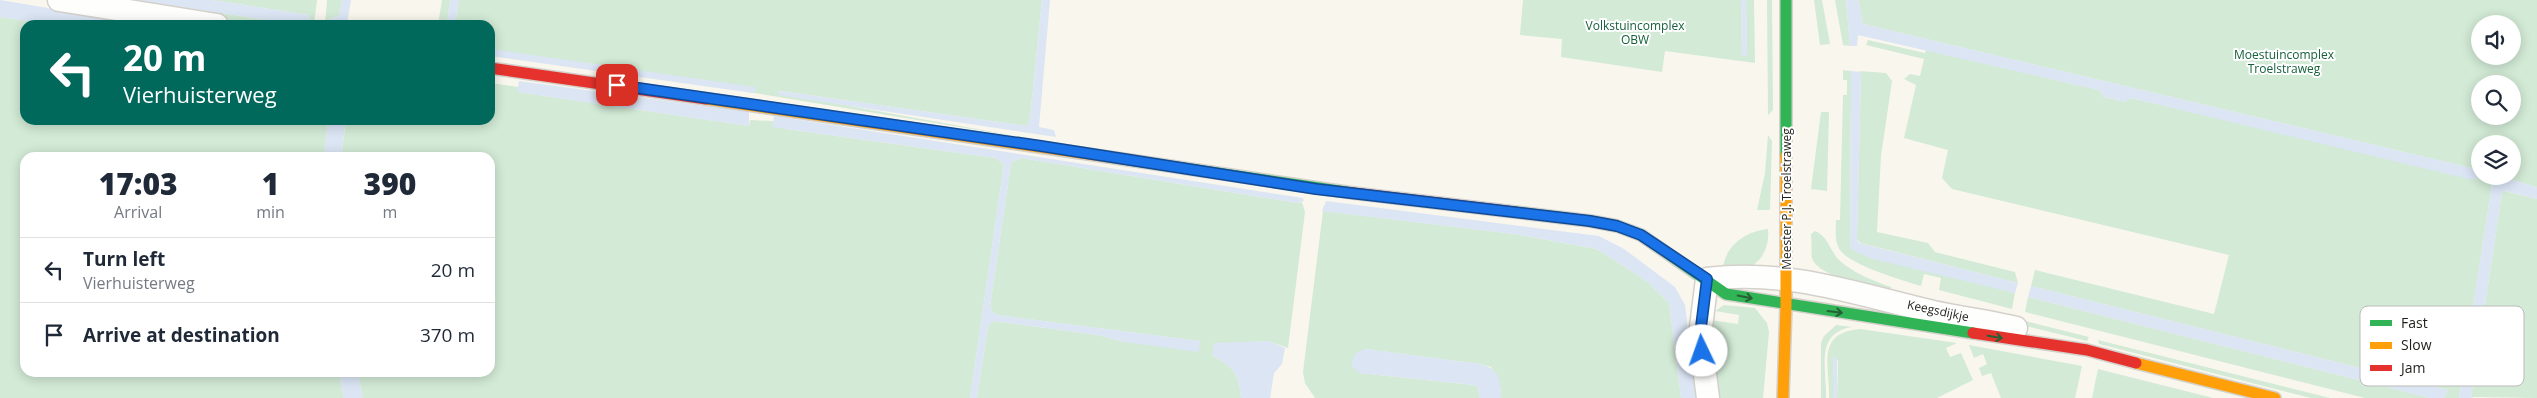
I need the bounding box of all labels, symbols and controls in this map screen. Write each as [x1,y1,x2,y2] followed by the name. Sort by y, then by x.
[2471,15,2521,185] map controls
[2471,15,2521,65] button: sound
[1586,17,1685,48] park label: Volkstuincomplex OBW
[123,34,206,81] text: 20 m
[40,40,105,105] icon: left
[2234,46,2335,77] park label: Moestuincomplex Troelstraweg
[596,64,638,106] pin
[603,71,631,99] icon: arrive
[2471,75,2521,125] button: search
[123,79,277,109] text: Vierhuisterweg
[1778,128,1795,270] street label: Meester P.J. Troelstraweg
[2471,135,2521,185] button: layers
[99,163,178,204] text: 17:03
[262,163,279,204] text: 1
[364,163,416,204] text: 390
[114,201,162,223] text: Arrival
[256,201,285,223] text: min
[383,201,397,223] text: m
[83,246,165,272] text: Turn left
[40,256,68,284] icon: left
[431,257,475,283] text: 20 m
[83,272,195,294] text: Vierhuisterweg
[1736,293,1752,303] one-way arrow
[1906,296,1971,325] street label: Keegsdijkje
[2360,306,2524,386] legend
[1826,307,1842,317] one-way arrow
[2401,313,2428,332] text: Fast
[40,321,68,349] icon: arrive
[83,322,280,348] text: Arrive at destination
[420,322,475,348] text: 370 m
[1675,324,1727,376] position arrow
[1987,333,2003,342] one-way arrow
[2401,335,2432,354] text: Slow
[2399,358,2426,377] text: Jam

